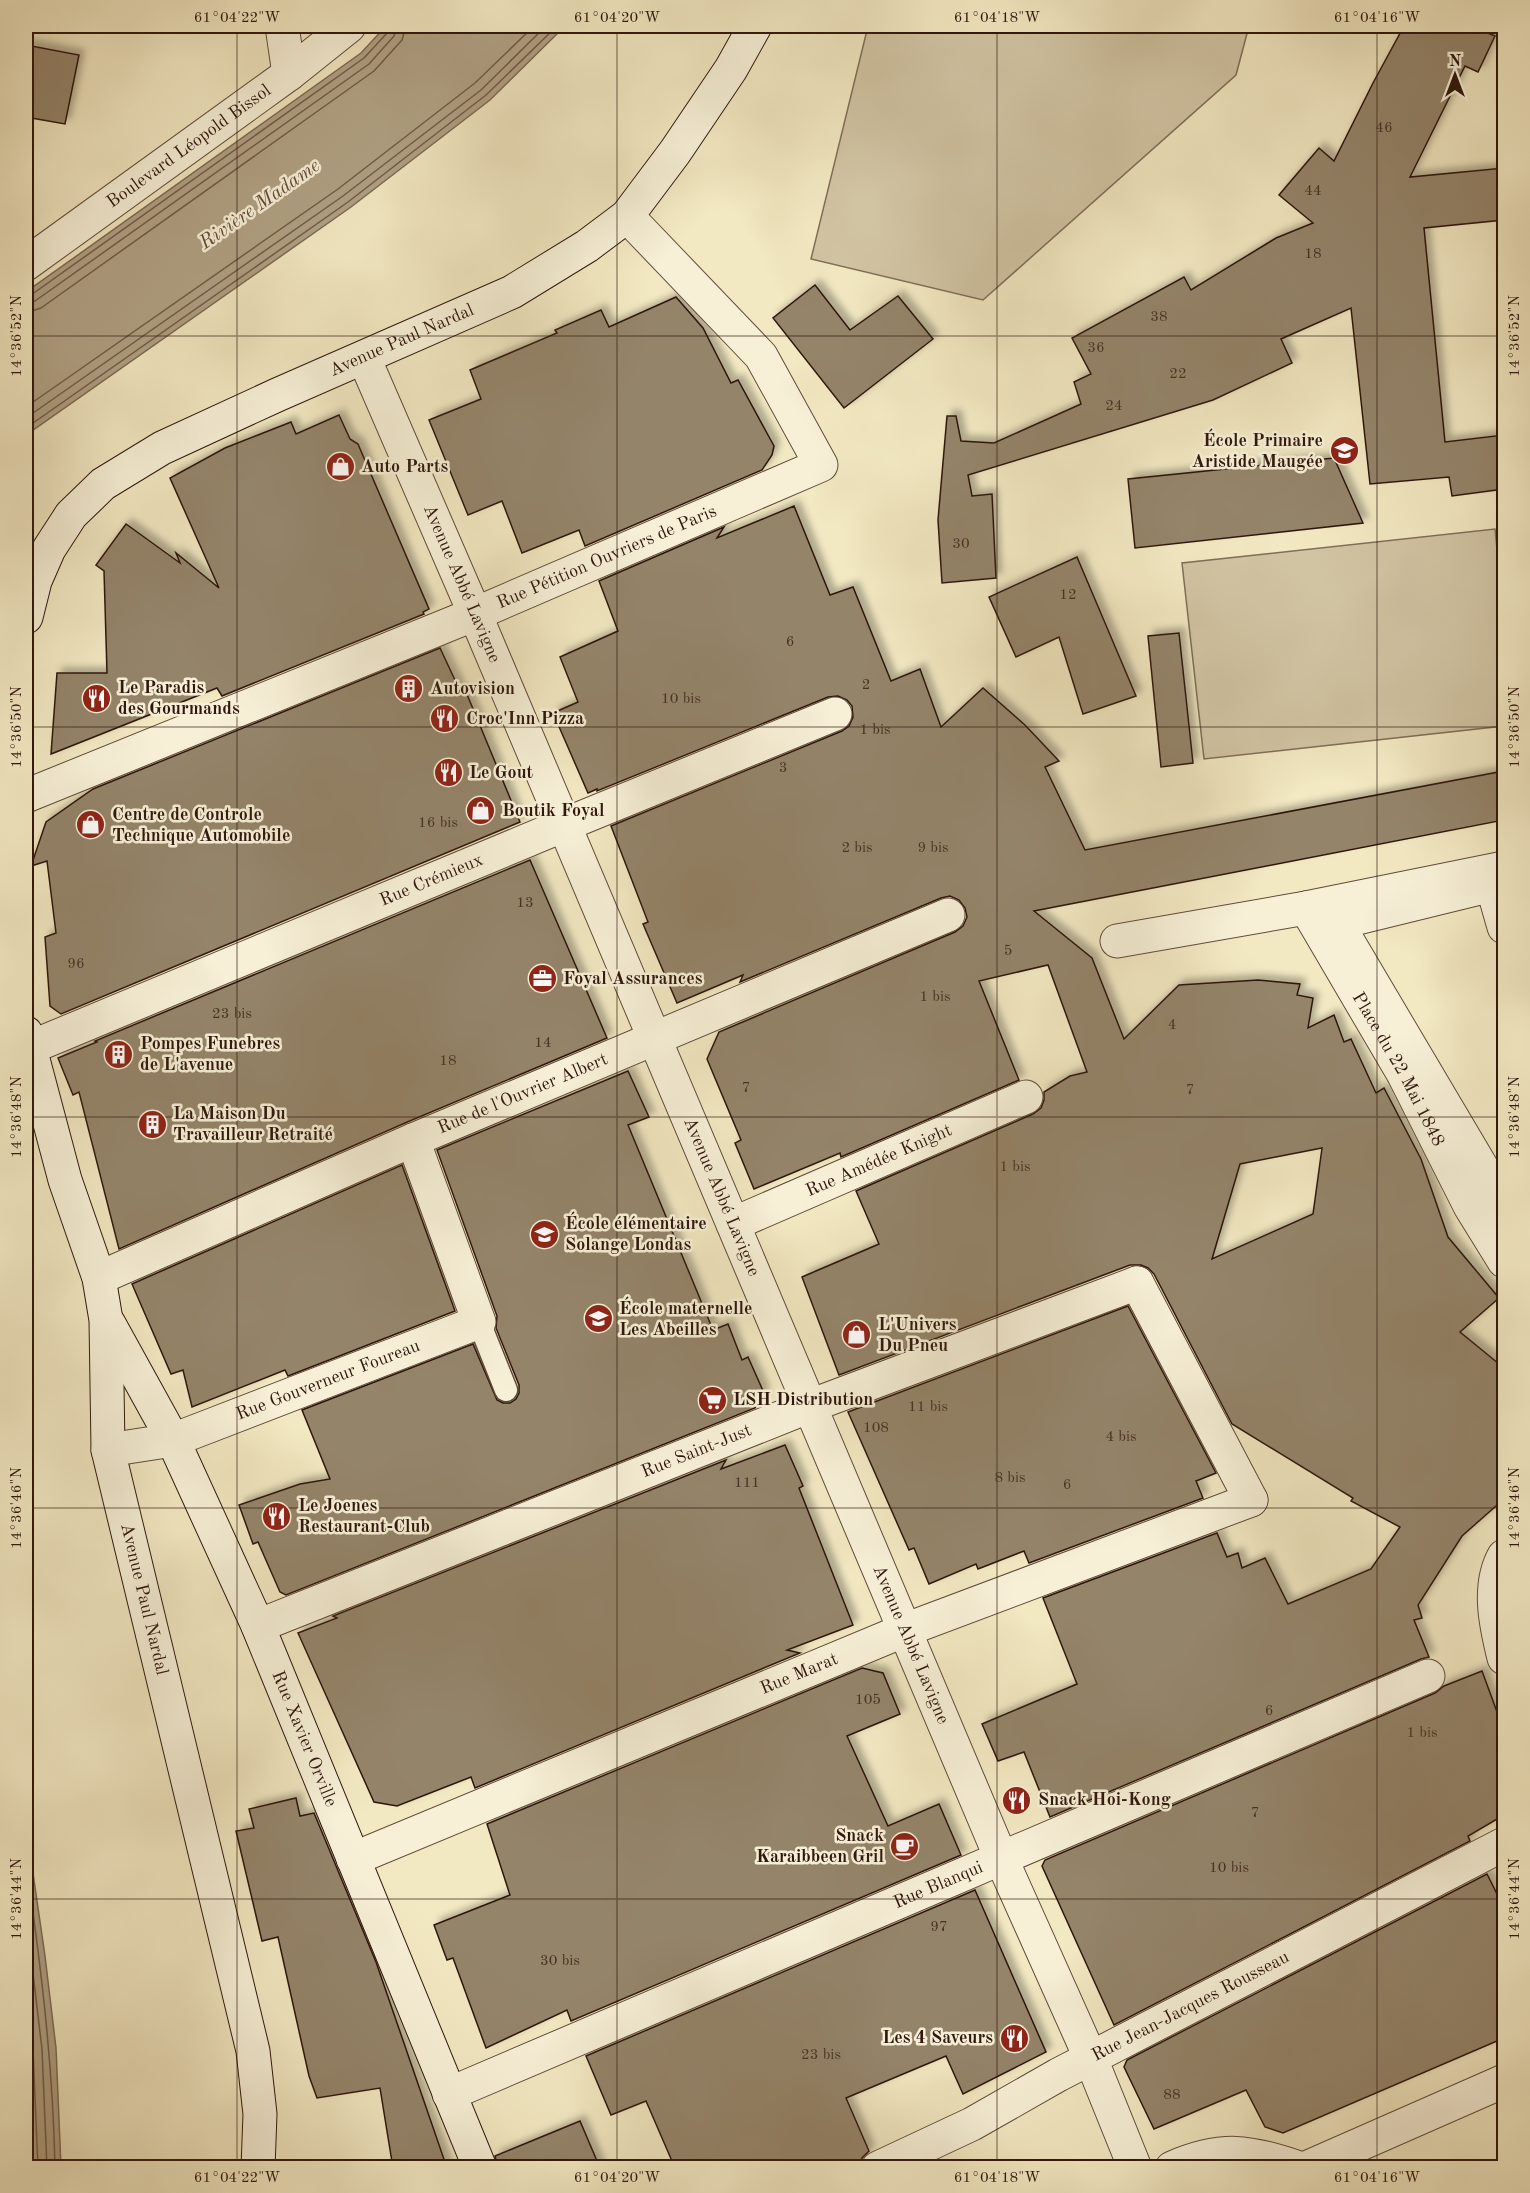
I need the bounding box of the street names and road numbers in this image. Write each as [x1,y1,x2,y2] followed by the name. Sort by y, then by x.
[104,81,274,211] street label: Boulevard Léopold Bissol
[327,301,477,380] street label: Avenue Paul Nardal
[420,502,504,666] street label: Avenue Abbé Lavigne
[494,502,720,612] street label: Rue Pétition Ouvriers de Paris
[377,851,486,910] street label: Rue Crémieux
[1349,989,1448,1149] street label: Place du 22 Mai 1848
[435,1050,610,1138] street label: Rue de l'Ouvrier Albert
[680,1115,763,1279] street label: Avenue Abbé Lavigne
[803,1121,955,1200] street label: Rue Amédée Knight
[234,1336,423,1424] street label: Rue Gouverneur Foureau
[639,1421,754,1481] street label: Rue Saint-Just
[117,1522,171,1677] street label: Avenue Paul Nardal
[869,1563,952,1727] street label: Avenue Abbé Lavigne
[758,1650,841,1698] street label: Rue Marat
[268,1668,340,1810] street label: Rue Xavier Orville
[891,1858,986,1912] street label: Rue Blanqui
[1089,1948,1292,2065] street label: Rue Jean-Jacques Rousseau

